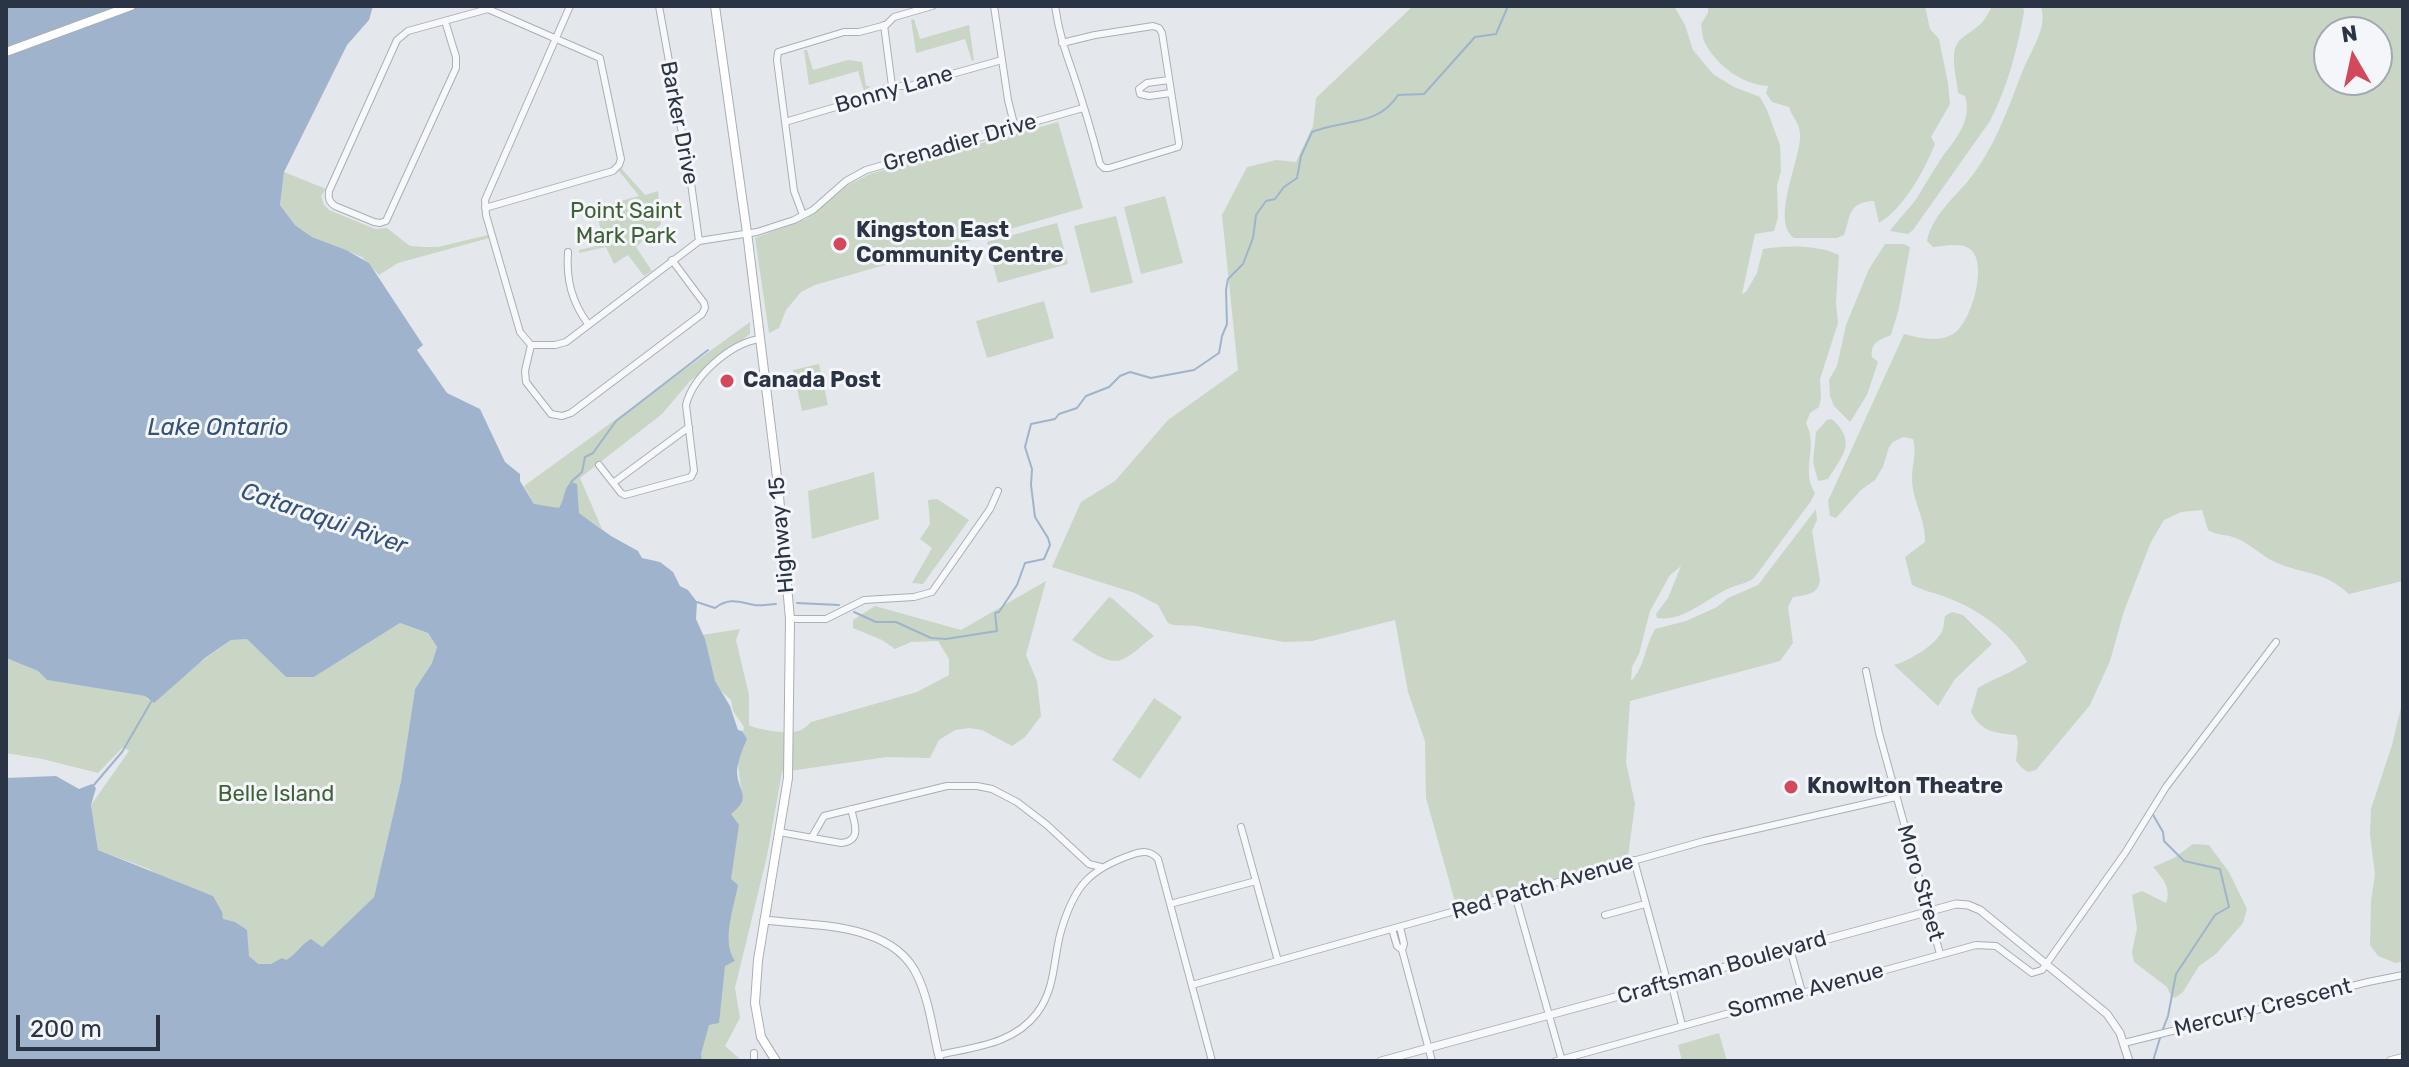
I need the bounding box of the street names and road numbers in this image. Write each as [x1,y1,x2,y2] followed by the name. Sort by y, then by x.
[654,59,704,187] street label: Barker Drive
[832,61,956,119] street label: Bonny Lane
[880,108,1040,178] street label: Grenadier Drive
[764,476,800,594] street label: Highway 15
[1891,822,1949,944] street label: Moro Street
[1449,848,1637,926] street label: Red Patch Avenue
[1614,925,1830,1011] street label: Craftsman Boulevard
[1725,958,1887,1024] street label: Somme Avenue
[2172,973,2354,1043] street label: Mercury Crescent

